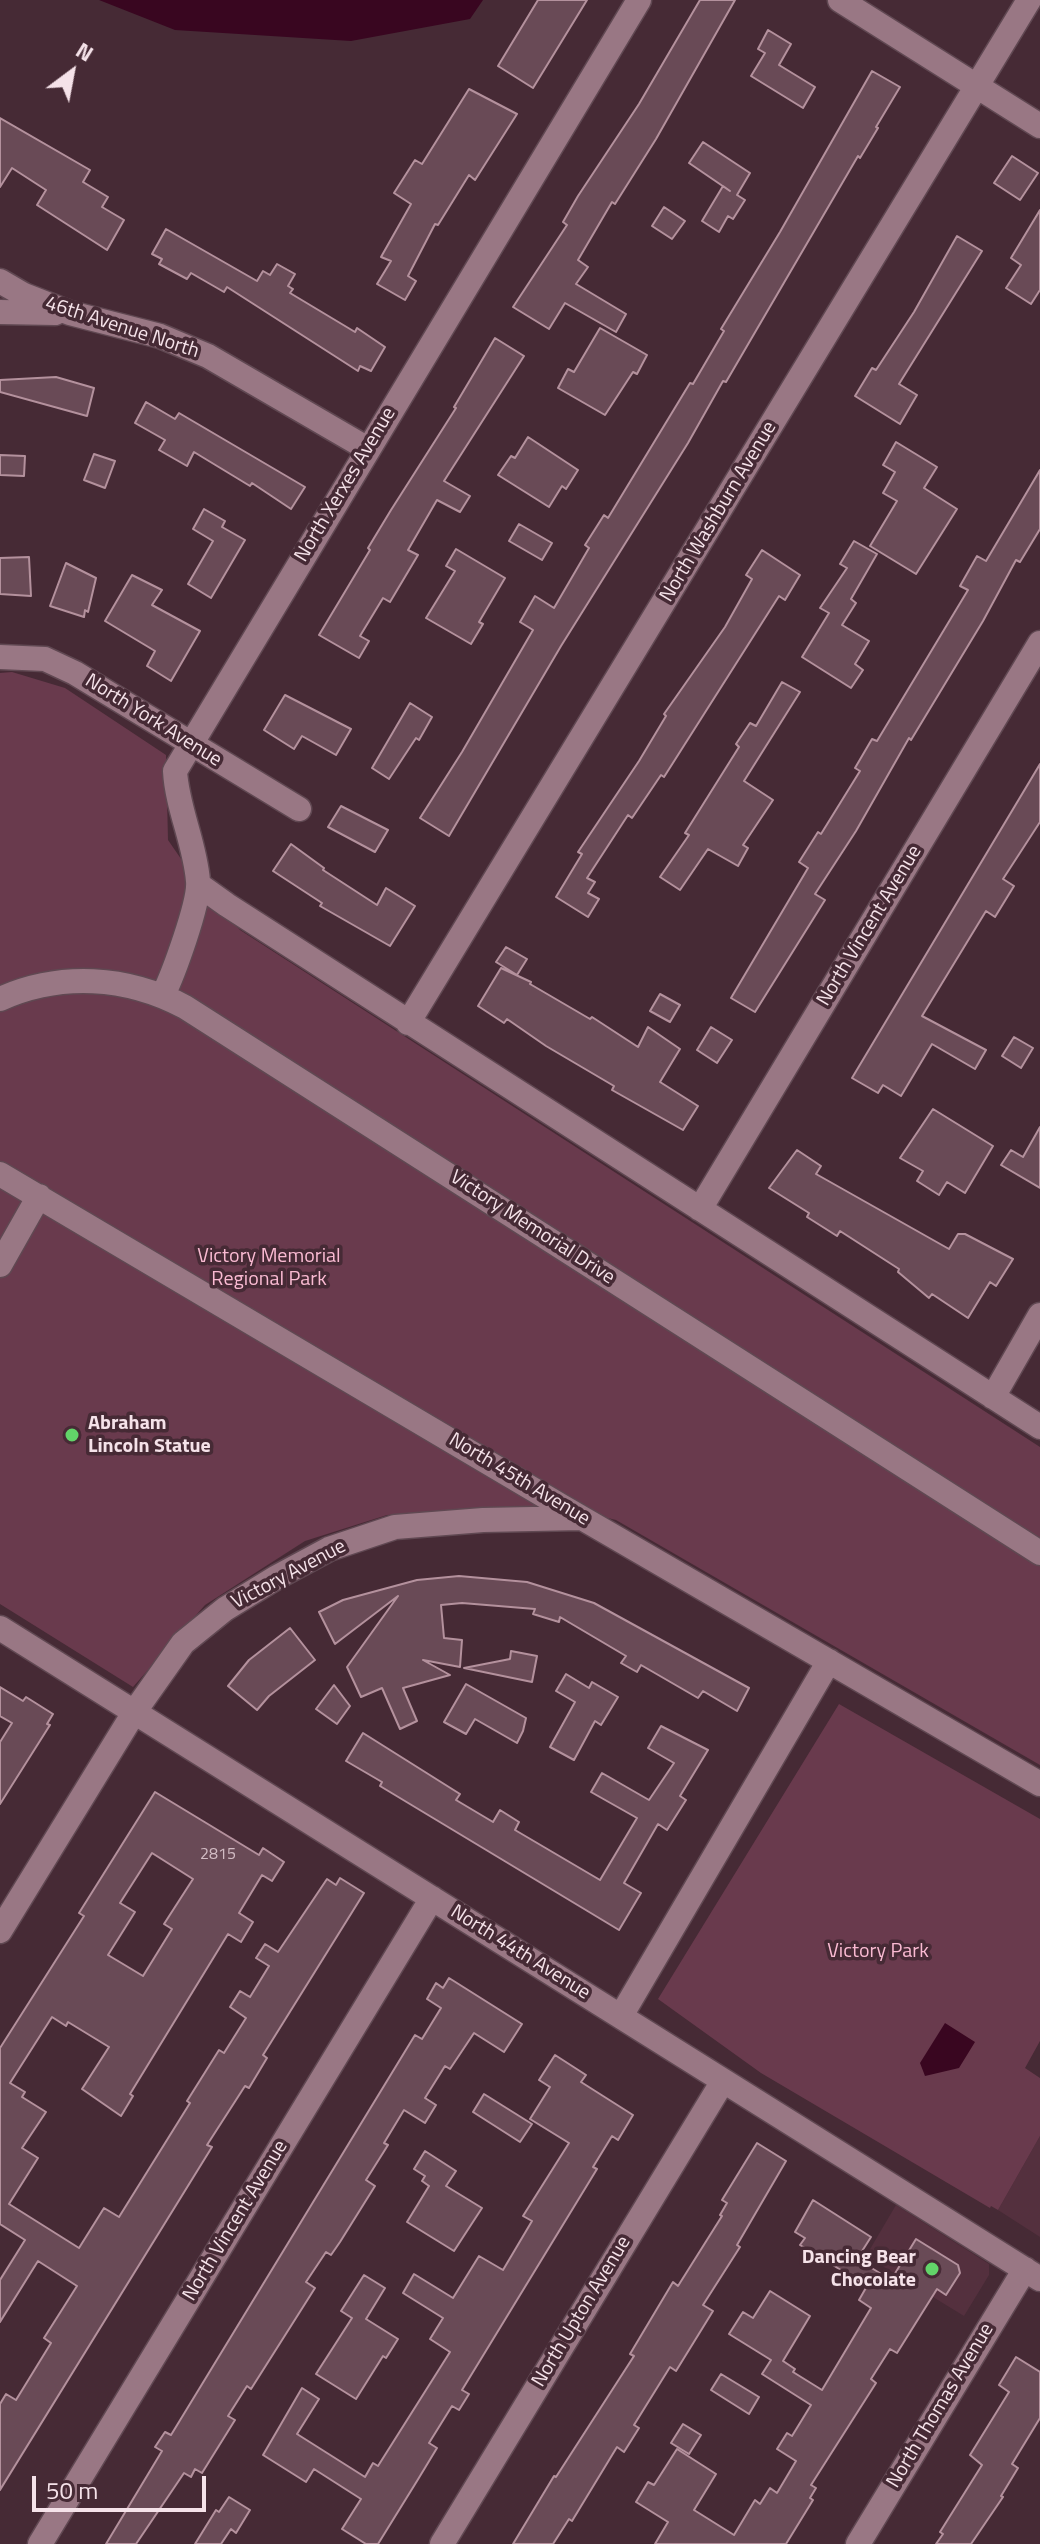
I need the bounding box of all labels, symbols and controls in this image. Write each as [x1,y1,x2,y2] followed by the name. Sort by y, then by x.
[32,32,112,112] north arrow
[69,33,100,70] text: N
[42,292,202,364] street label: 46th Avenue North
[290,403,402,567] street label: North Xerxes Avenue
[656,417,782,607] street label: North Washburn Avenue
[80,669,226,773] street label: North York Avenue
[813,841,927,1011] street label: North Vincent Avenue
[445,1166,619,1290] street label: Victory Memorial Drive
[197,1245,341,1292] park label: Victory Memorial Regional Park
[88,1412,211,1459] place label: Abraham Lincoln Statue
[63,1426,81,1444] marker: Abraham Lincoln Statue
[444,1428,594,1532] street label: North 45th Avenue
[228,1535,350,1615] street label: Victory Avenue
[200,1845,236,1865] house number: 2815
[446,1900,594,2006] street label: North 44th Avenue
[827,1940,929,1964] park label: Victory Park
[179,2136,293,2306] street label: North Vincent Avenue
[527,2232,637,2392] street label: North Upton Avenue
[802,2246,916,2293] place label: Dancing Bear Chocolate
[923,2260,941,2278] marker: Dancing Bear Chocolate
[882,2319,1000,2493] street label: North Thomas Avenue
[36,2460,210,2510] scale bar
[46,2472,98,2508] text: 50 m

